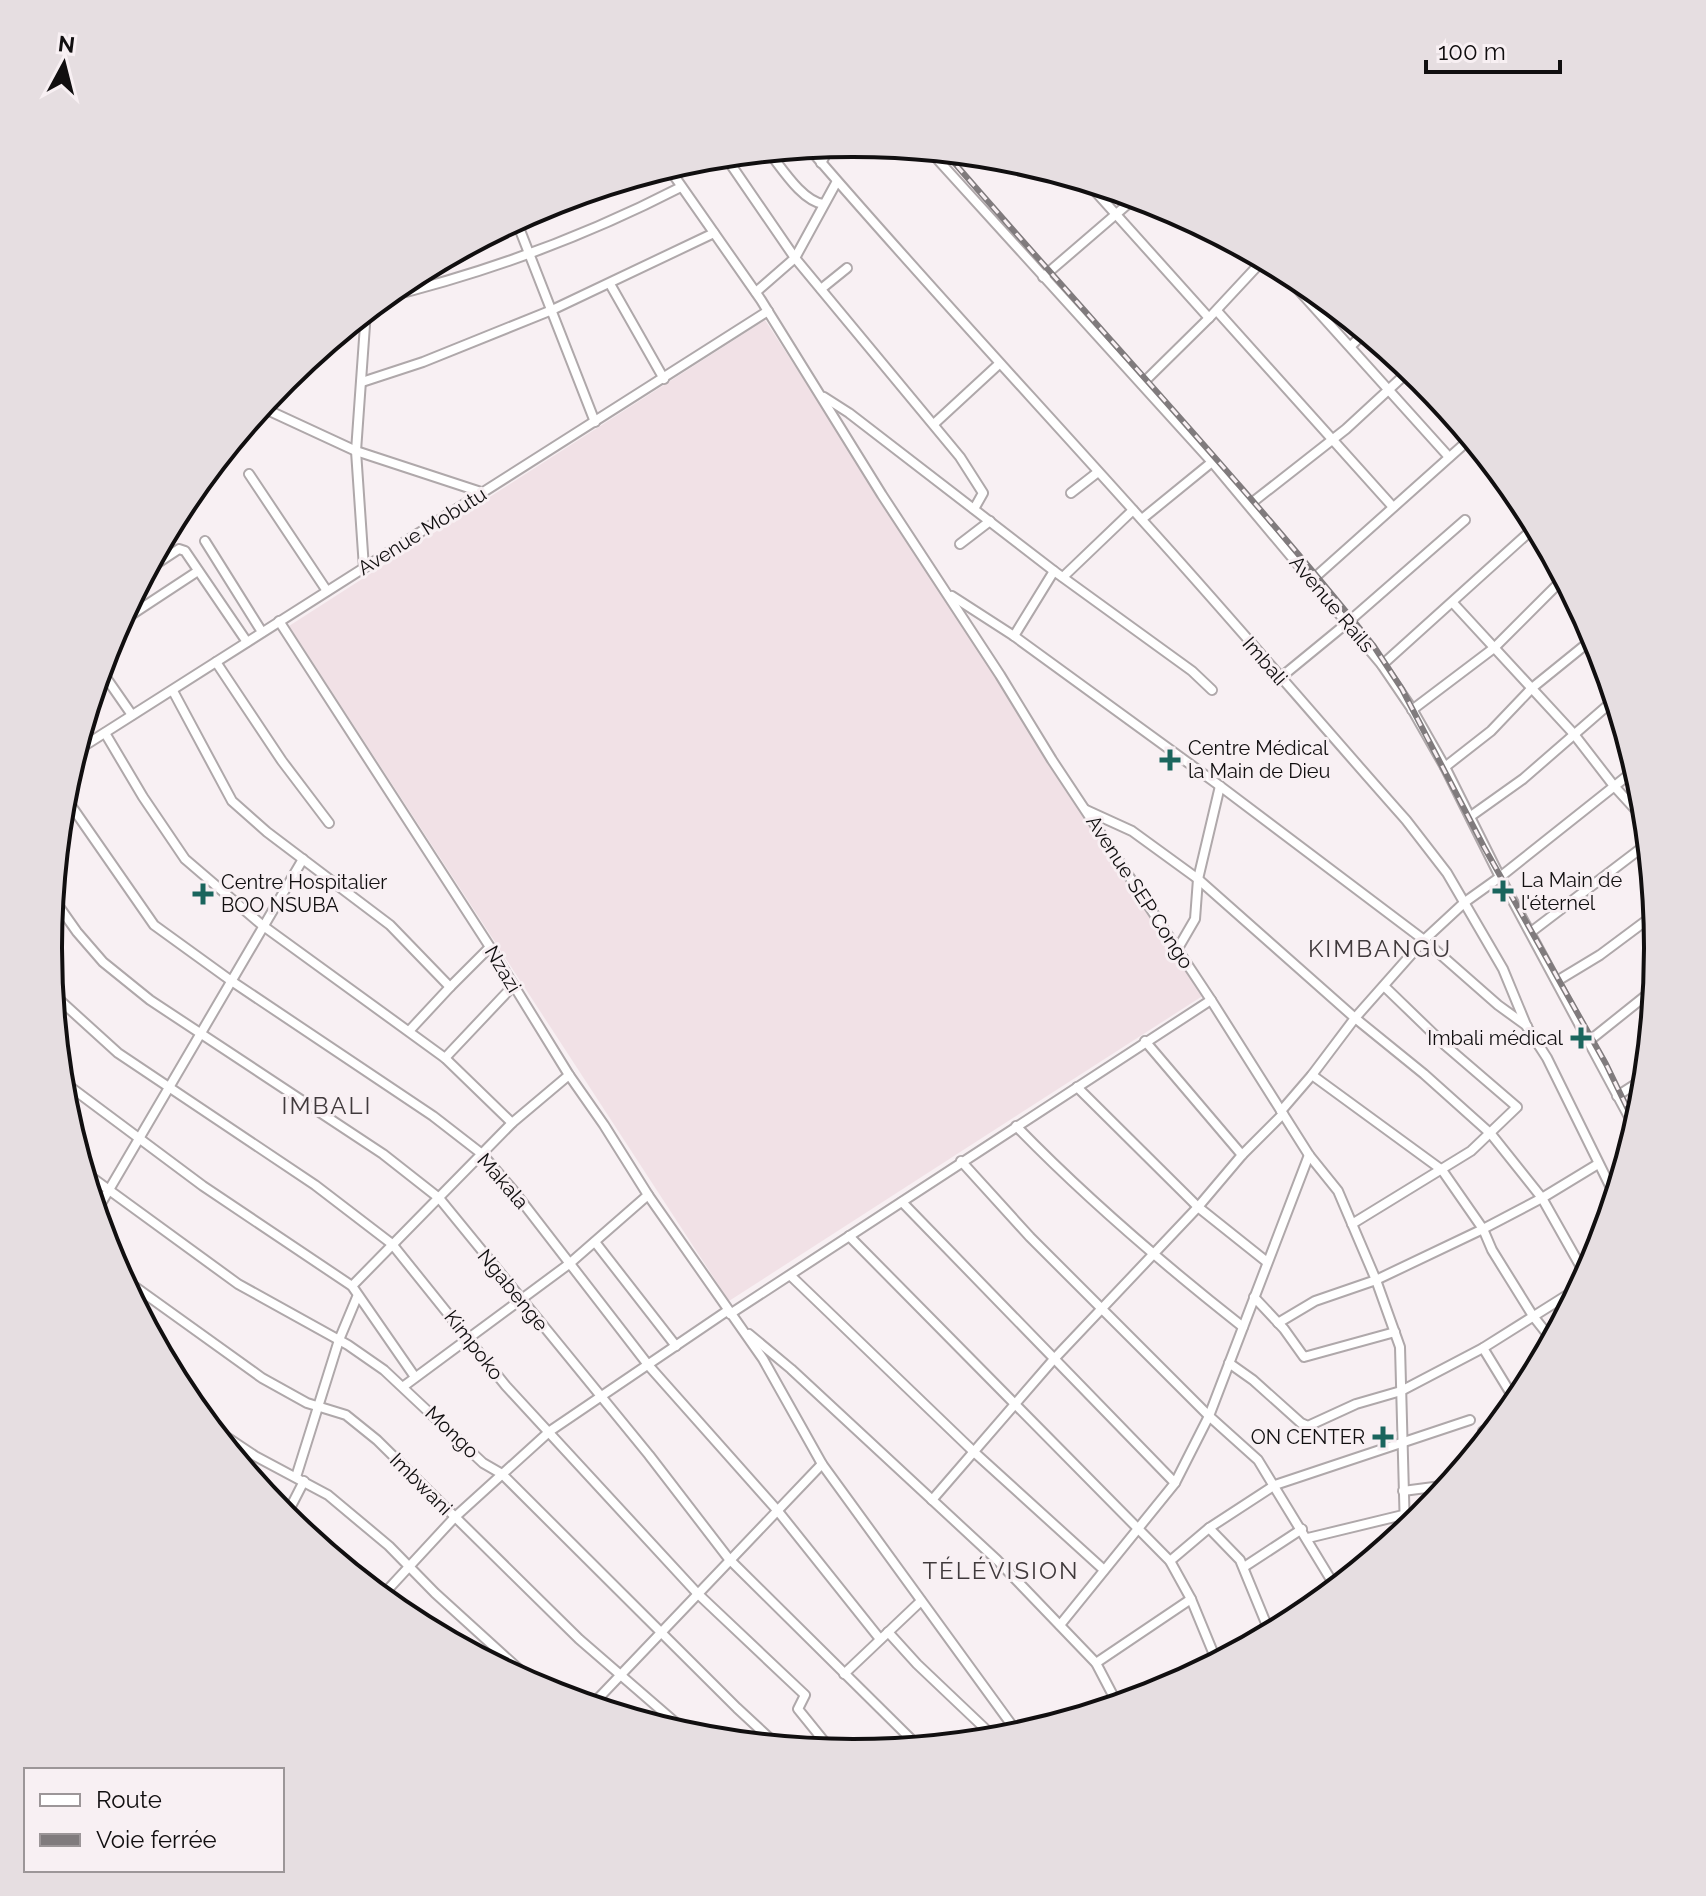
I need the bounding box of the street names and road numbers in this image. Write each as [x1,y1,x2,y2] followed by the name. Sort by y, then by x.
[353,482,491,580] street label: Avenue Mobutu
[1285,551,1379,657] street label: Avenue Rails
[1237,632,1293,690] street label: Imbali
[1081,811,1199,973] street label: Avenue SEP Congo
[480,941,526,997] street label: Nzazi
[472,1148,534,1214] street label: Makala
[473,1244,553,1336] street label: Ngabenge
[439,1305,509,1385] street label: Kimpoko
[420,1401,484,1463] street label: Mongo
[385,1448,457,1520] street label: Imbwani

